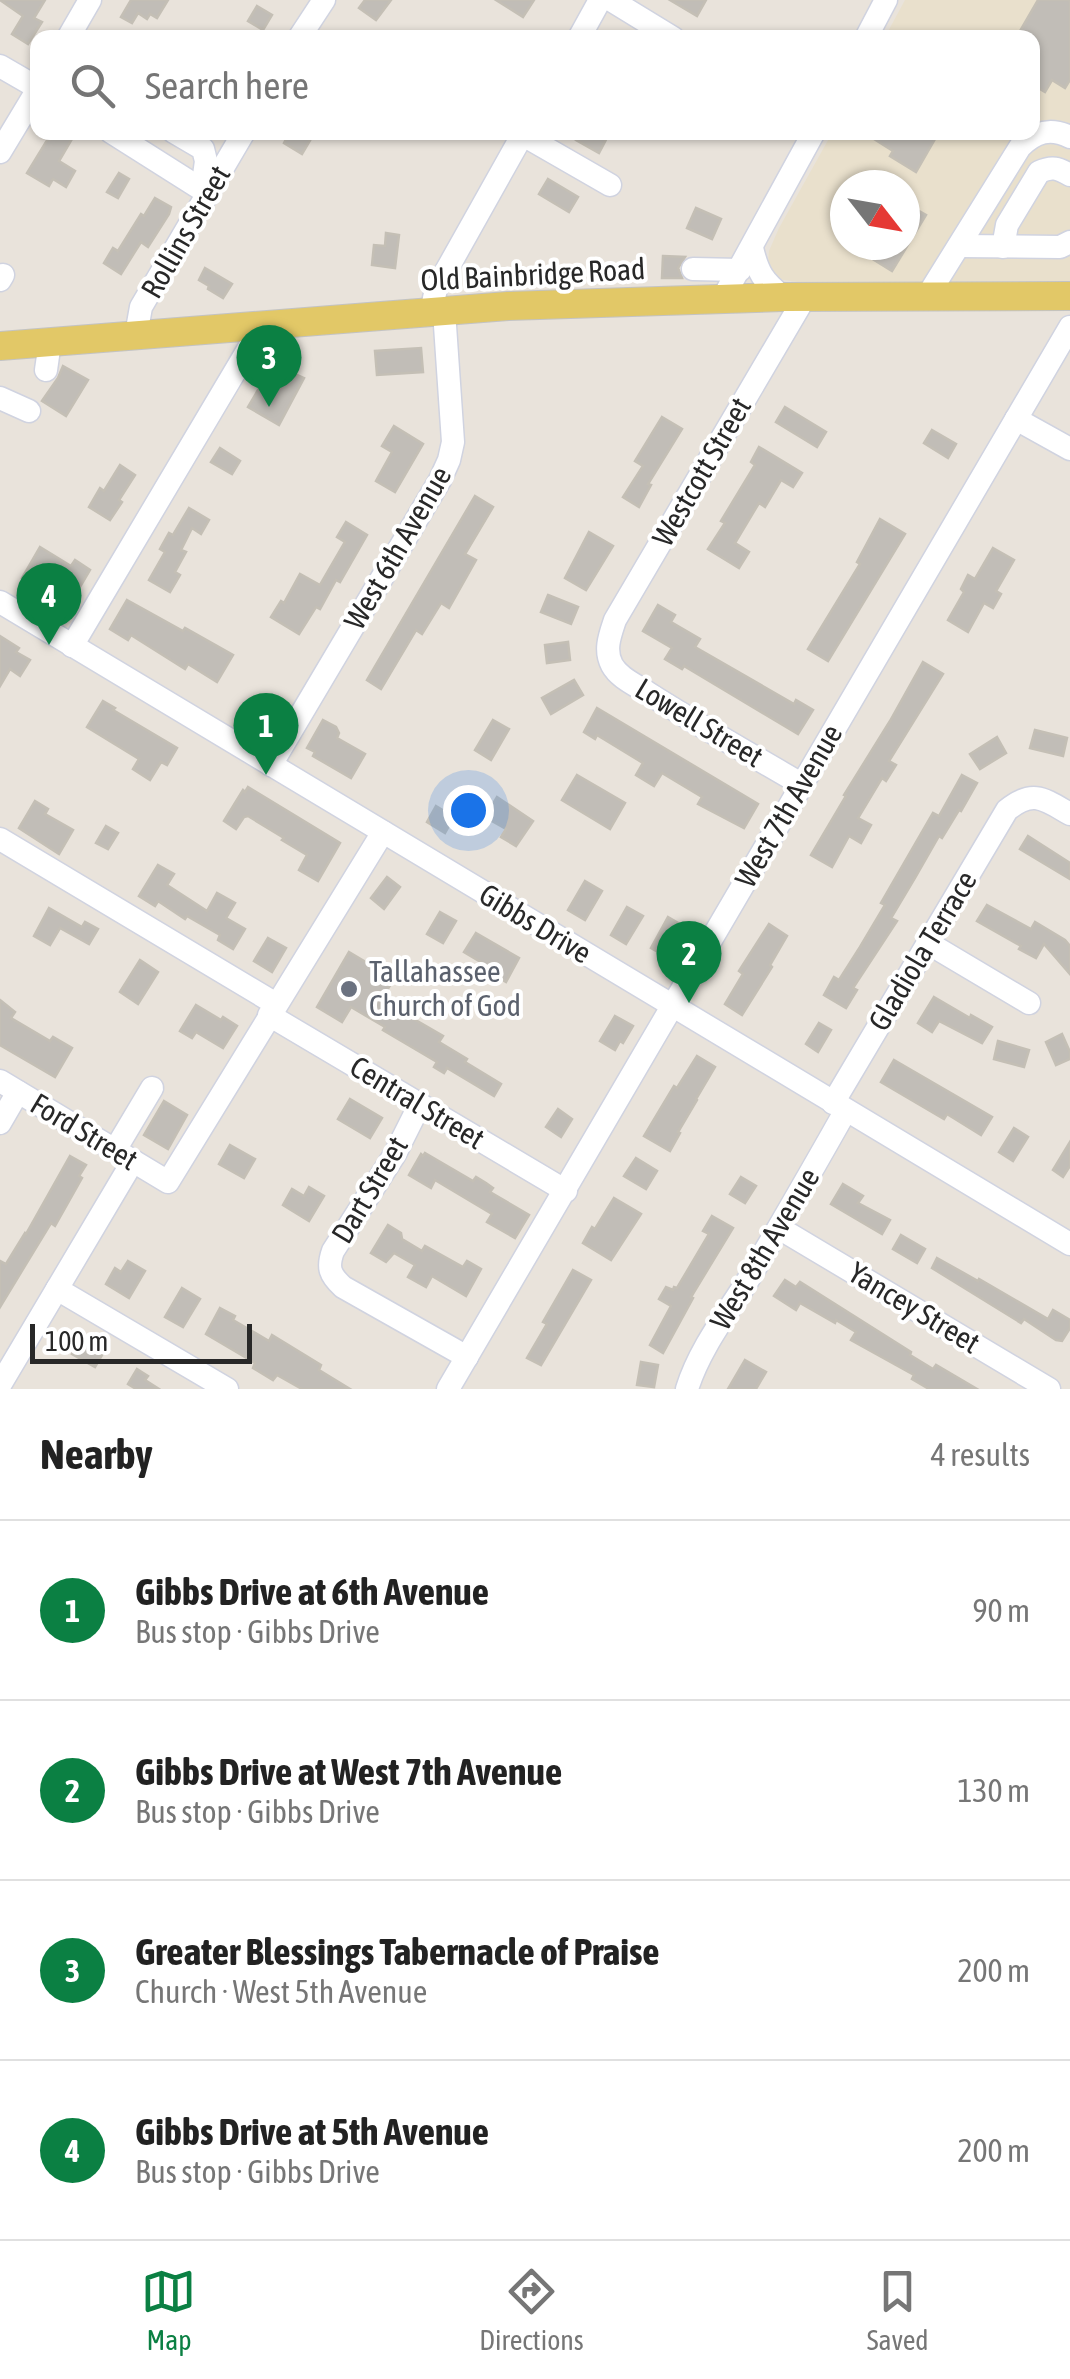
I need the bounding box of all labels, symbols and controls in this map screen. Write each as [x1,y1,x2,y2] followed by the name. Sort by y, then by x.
[30,30,1040,140] search box
[65,58,120,113] icon: search
[145,64,309,107] text: Search here
[134,159,237,304] street label: Rollins Street
[830,170,920,260] north arrow
[420,251,646,297] street label: Old Bainbridge Road
[236,324,302,407] pin: 3
[645,391,757,552] street label: Westcott Street
[337,460,457,635] street label: West 6th Avenue
[17,562,82,645] pin: 4
[630,671,769,773] street label: Lowell Street
[234,692,298,775] pin: 1
[728,718,848,893] street label: West 7th Avenue
[443,785,494,836] your location
[861,865,983,1036] street label: Gladiola Terrace
[474,877,597,970] street label: Gibbs Drive
[656,920,722,1003] pin: 2
[369,954,521,1022] place label: Tallahassee Church of God
[338,978,360,1000] marker: Tallahassee Church of God
[344,1049,491,1155] street label: Central Street
[25,1086,144,1176] street label: Ford Street
[324,1130,414,1249] street label: Dart Street
[703,1162,826,1335] street label: West 8th Avenue
[843,1255,986,1360] street label: Yancey Street
[30,1319,252,1364] scale bar
[45,1325,108,1357] text: 100 m
[40,1430,153,1478] text: Nearby
[931,1436,1030,1473] text: 4 results
[135,1570,489,1613] text: Gibbs Drive at 6th Avenue
[65,1592,80,1629] text: 1
[972,1592,1030,1629] text: 90 m
[135,1613,380,1650] text: Bus stop · Gibbs Drive
[135,1750,562,1793] text: Gibbs Drive at West 7th Avenue
[65,1772,80,1809] text: 2
[957,1772,1030,1809] text: 130 m
[135,1793,380,1830] text: Bus stop · Gibbs Drive
[135,1930,660,1973] text: Greater Blessings Tabernacle of Praise
[65,1952,80,1989] text: 3
[957,1952,1030,1989] text: 200 m
[135,1973,427,2010] text: Church · West 5th Avenue
[135,2110,489,2153] text: Gibbs Drive at 5th Avenue
[65,2132,80,2169] text: 4
[957,2132,1030,2169] text: 200 m
[135,2153,380,2190] text: Bus stop · Gibbs Drive
[141,2264,196,2356] tab: Map
[479,2264,584,2356] tab: Directions
[867,2264,929,2356] tab: Saved

